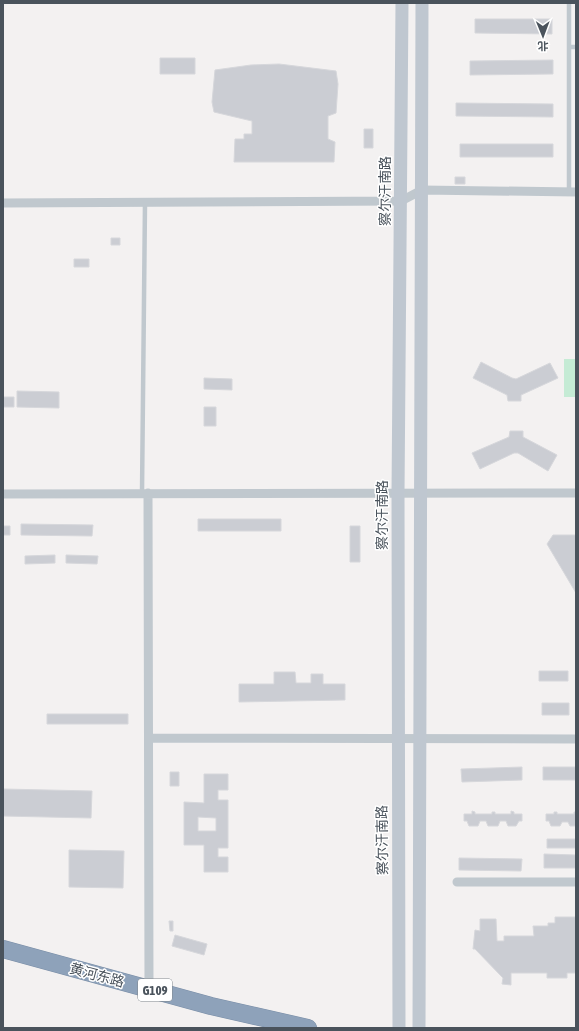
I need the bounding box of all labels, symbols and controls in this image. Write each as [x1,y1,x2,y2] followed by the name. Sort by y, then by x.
[523,16,563,56] north arrow
[538,40,549,52] text: 北
[377,156,393,226] street label: 察尔汗南路
[374,480,390,550] street label: 察尔汗南路
[373,805,391,875] street label: 察尔汗南路
[68,960,126,990] street label: 黄河东路
[138,979,172,1001] road number: G109

